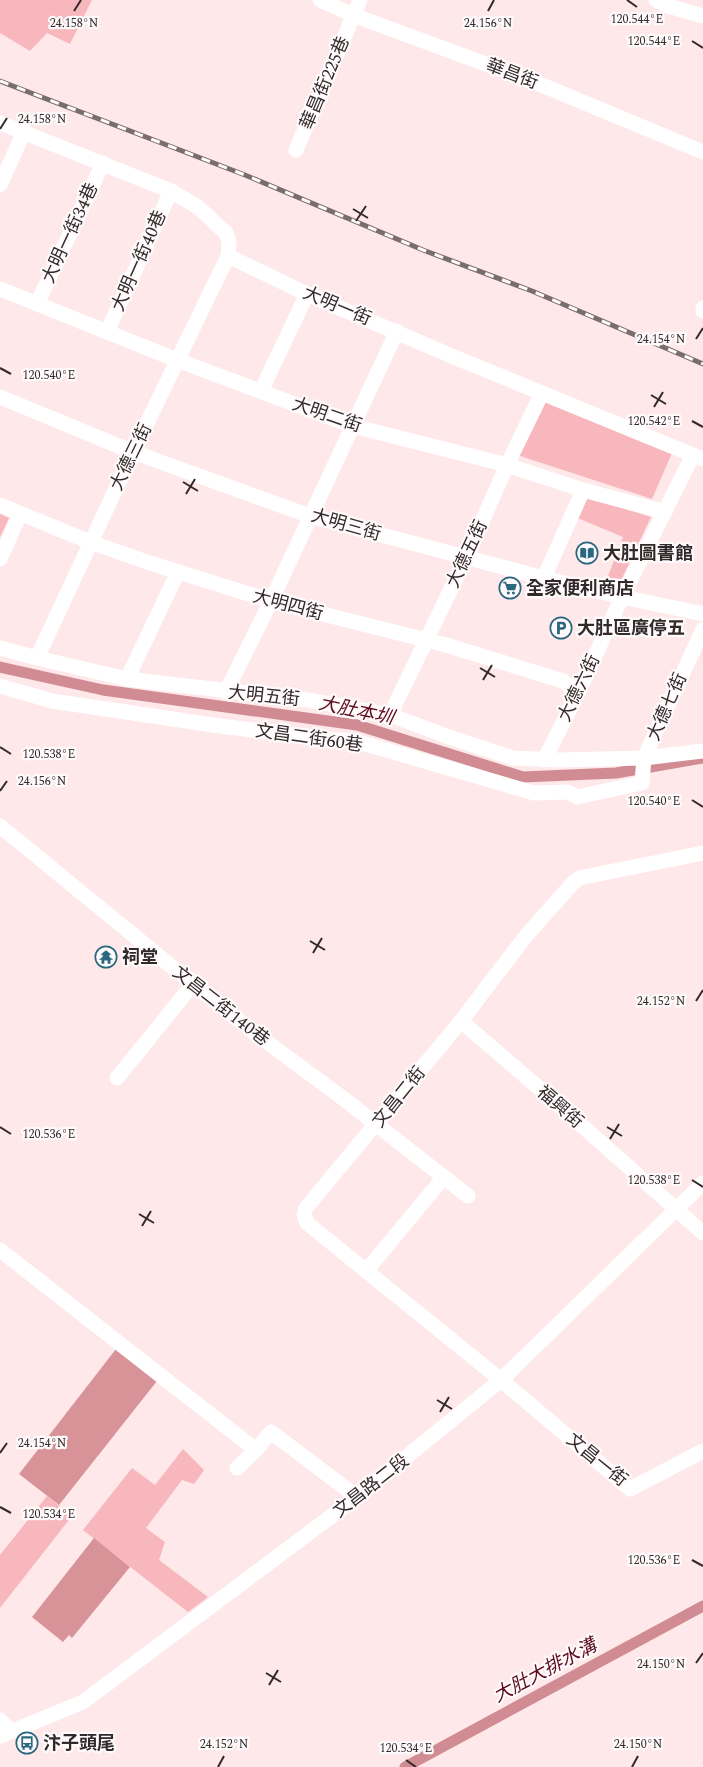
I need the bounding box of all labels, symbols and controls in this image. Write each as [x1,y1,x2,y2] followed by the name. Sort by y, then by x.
[611,10,663,29] text: 120.544°E
[50,14,98,33] text: 24.158°N
[464,14,512,33] text: 24.156°N
[293,32,357,134] street label: 華昌街225巷
[628,32,680,51] text: 120.544°E
[482,52,542,96] street label: 華昌街
[18,110,66,129] text: 24.158°N
[35,178,105,288] street label: 大明一街34巷
[105,206,173,316] street label: 大明一街40巷
[299,280,375,332] street label: 大明一街
[637,330,685,349] text: 24.154°N
[23,366,75,385] text: 120.540°E
[289,391,365,439] street label: 大明二街
[628,412,680,431] text: 120.542°E
[103,419,159,495] street label: 大德三街
[308,502,384,548] street label: 大明三街
[440,516,494,592] street label: 大德五街
[603,540,693,567] place label: 大肚圖書館
[575,541,599,565] library icon: 大肚圖書館
[526,575,634,602] place label: 全家便利商店
[498,576,522,600] supermarket icon: 全家便利商店
[250,583,326,627] street label: 大明四街
[577,615,685,642] place label: 大肚區廣停五
[549,616,573,640] parking icon: 大肚區廣停五
[551,650,607,726] street label: 大德六街
[640,669,694,745] street label: 大德七街
[227,679,301,713] street label: 大明五街
[316,689,399,734] water label: 大肚本圳
[254,717,364,759] street label: 文昌二街60巷
[23,745,75,764] text: 120.538°E
[18,772,66,791] text: 24.156°N
[628,792,680,811] text: 120.540°E
[122,944,158,971] place label: 祠堂
[94,945,118,969] temple icon: 祠堂
[167,959,275,1053] street label: 文昌二街140巷
[637,992,685,1011] text: 24.152°N
[366,1061,432,1133] street label: 文昌二街
[531,1079,589,1135] street label: 福興街
[23,1125,75,1144] text: 120.536°E
[628,1171,680,1190] text: 120.538°E
[561,1427,633,1493] street label: 文昌一街
[18,1434,66,1453] text: 24.154°N
[327,1448,415,1524] street label: 文昌路二段
[23,1505,75,1524] text: 120.534°E
[628,1551,680,1570] text: 120.536°E
[488,1630,605,1711] water label: 大肚大排水溝
[637,1655,685,1674] text: 24.150°N
[43,1730,115,1757] place label: 汴子頭尾
[15,1731,39,1755] bus stop icon: 汴子頭尾
[200,1735,248,1754] text: 24.152°N
[614,1735,662,1754] text: 24.150°N
[380,1739,432,1758] text: 120.534°E

